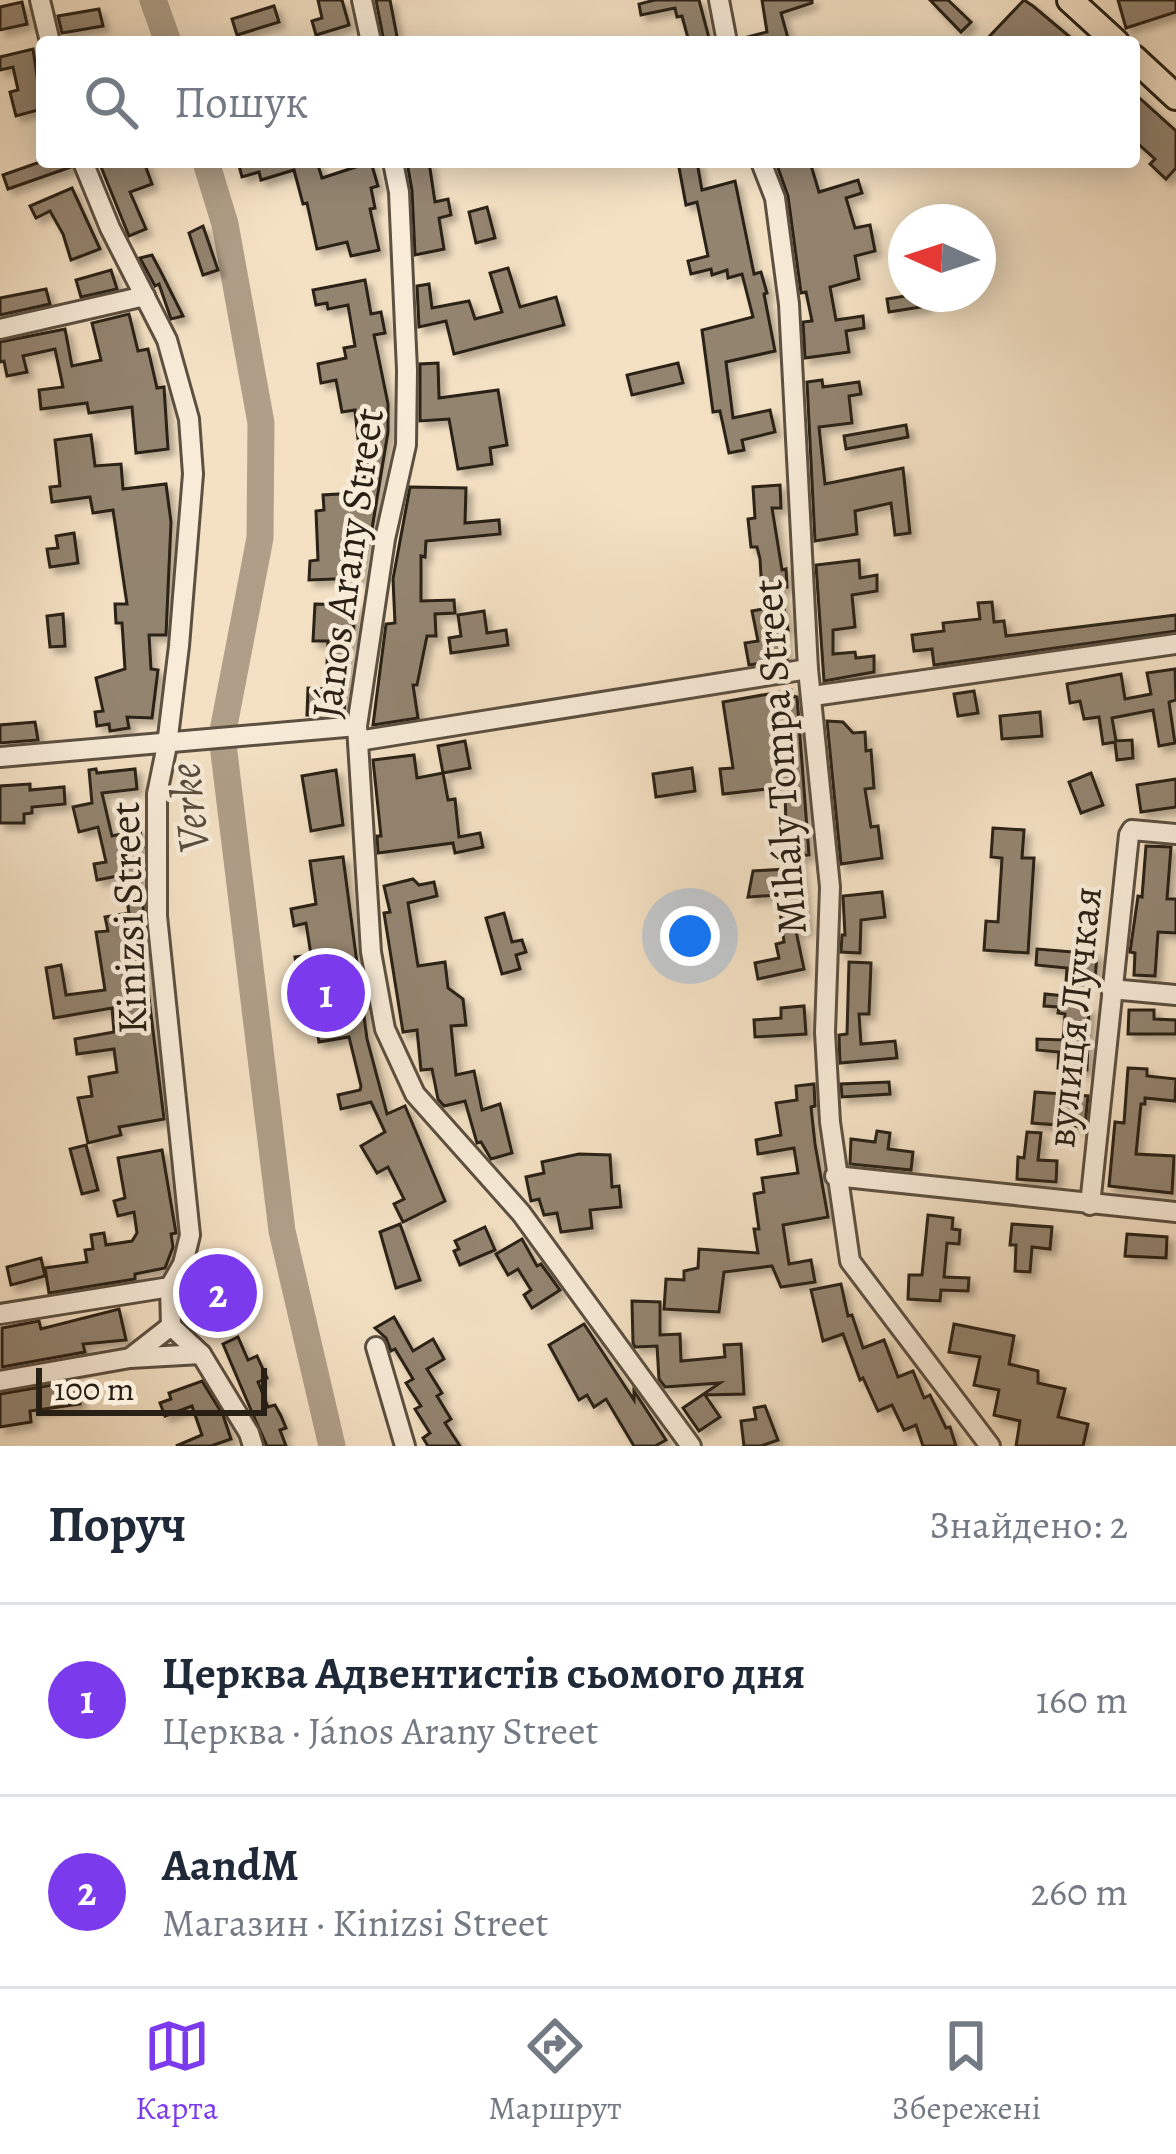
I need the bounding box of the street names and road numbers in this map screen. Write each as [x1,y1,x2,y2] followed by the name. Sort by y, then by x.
[297,404,397,722] street label: János Arany Street
[738,577,820,937] street label: Mihály Tompa Street
[95,801,161,1035] street label: Kinizsi Street
[1031,884,1115,1150] street label: вулиця Лучкая

